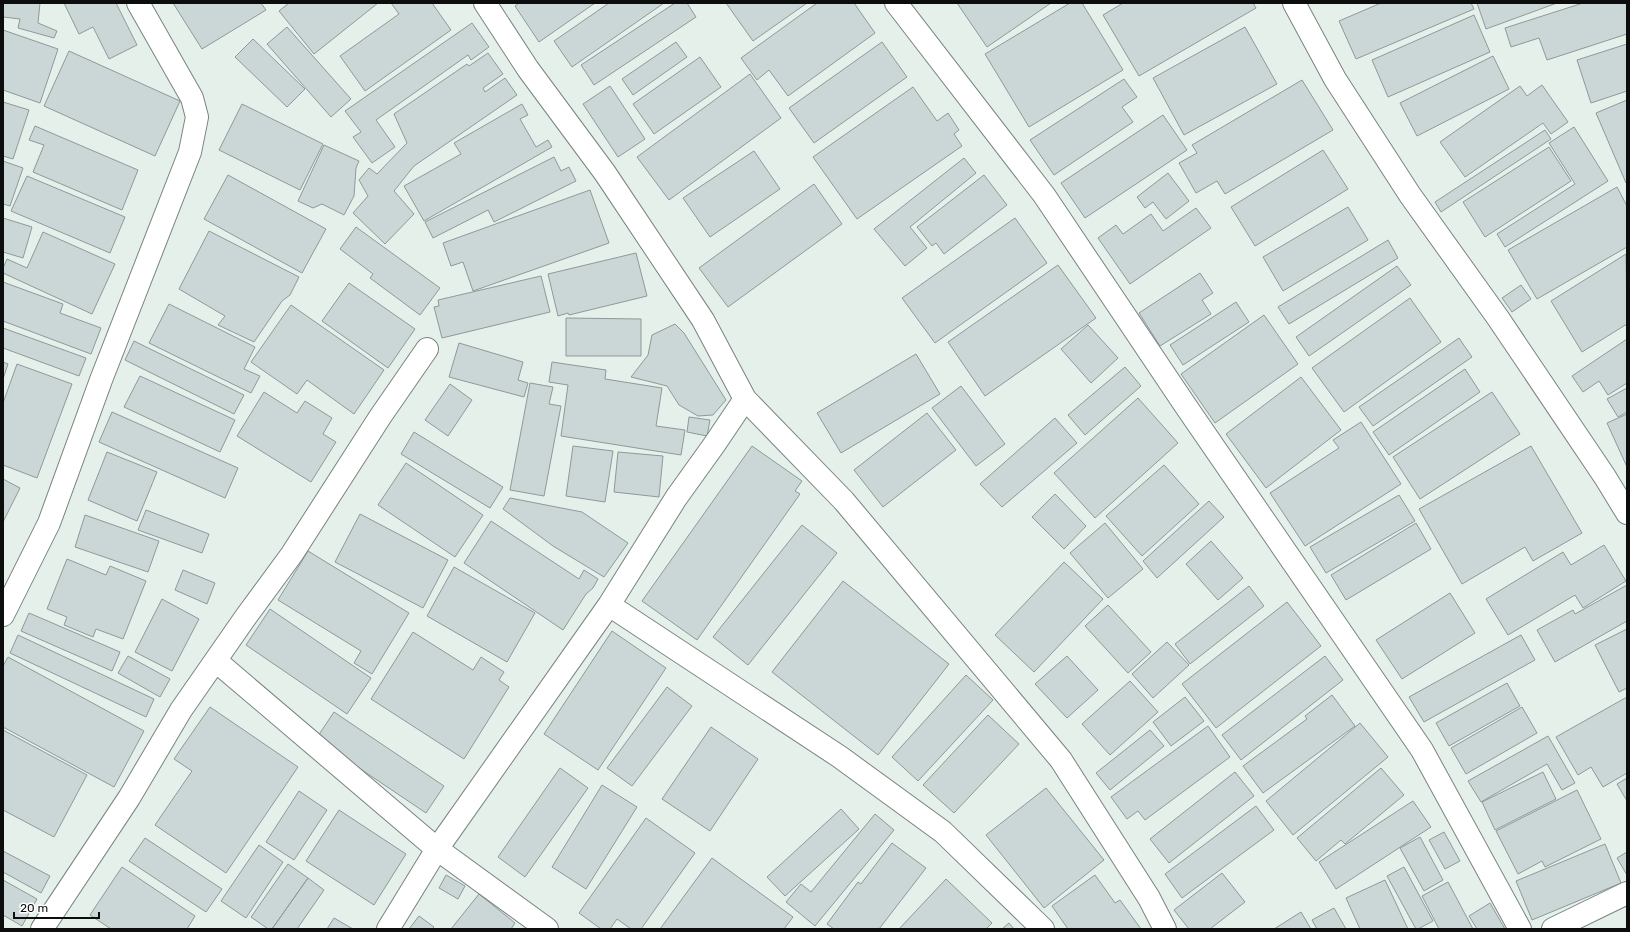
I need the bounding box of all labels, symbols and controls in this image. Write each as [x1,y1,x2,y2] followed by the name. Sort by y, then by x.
[14,894,99,920] scale bar
[20,901,48,915] text: 20 m

